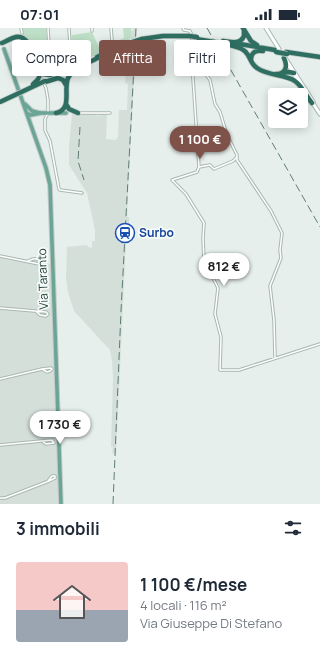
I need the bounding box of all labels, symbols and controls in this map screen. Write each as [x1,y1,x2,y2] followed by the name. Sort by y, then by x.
[20,4,59,25] text: 07:01
[12,40,91,76] chip: Compra
[99,40,166,76] chip: Affitta
[174,40,230,76] chip: Filtri
[268,88,308,128] map controls
[268,88,308,128] button: layers
[163,126,237,160] pin: 1 100 €
[179,130,221,148] text: 1 100 €
[114,222,136,244] station icon: Surbo
[139,224,174,241] place label: Surbo
[33,248,52,310] street label: Via Taranto
[196,253,252,287] pin: 812 €
[208,257,240,275] text: 812 €
[23,411,97,445] pin: 1 730 €
[39,415,81,433] text: 1 730 €
[16,517,100,540] text: 3 immobili
[282,517,304,539] icon: filters
[140,573,247,596] text: 1 100 €/mese
[48,578,96,626] icon: home
[140,596,227,614] text: 4 locali · 116 m²
[140,614,282,632] text: Via Giuseppe Di Stefano

